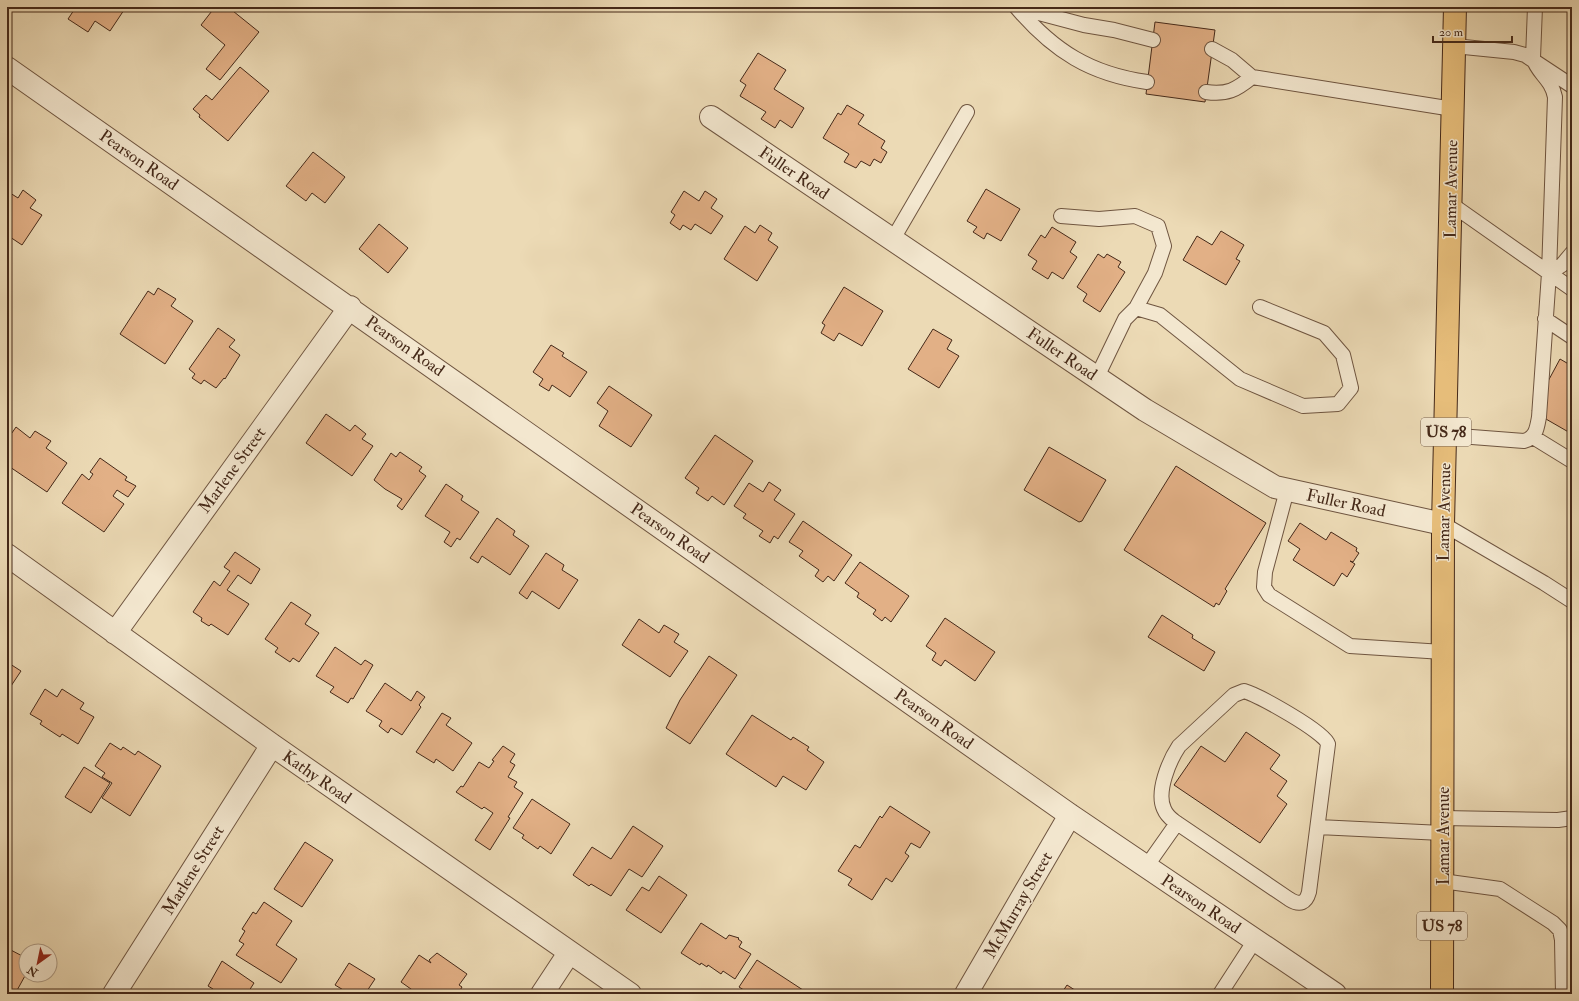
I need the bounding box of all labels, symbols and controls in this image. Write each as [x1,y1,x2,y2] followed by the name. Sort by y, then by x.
[1433,18,1512,44] scale bar
[1439,25,1464,40] text: 20 m
[95,125,183,195] street label: Pearson Road
[1440,140,1462,238] street label: Lamar Avenue
[755,142,834,204] street label: Fuller Road
[361,311,449,381] street label: Pearson Road
[1023,323,1102,385] street label: Fuller Road
[1421,418,1471,446] road number: US 78
[194,422,271,517] street label: Marlene Street
[1433,463,1455,561] street label: Lamar Avenue
[1305,484,1388,522] street label: Fuller Road
[626,498,714,568] street label: Pearson Road
[890,684,978,754] street label: Pearson Road
[278,746,356,810] street label: Kathy Road
[1433,787,1454,885] street label: Lamar Avenue
[157,821,229,919] street label: Marlene Street
[979,848,1058,962] street label: McMurray Street
[1157,870,1245,939] street label: Pearson Road
[1417,912,1467,940] road number: US 78
[18,943,58,983] north arrow
[24,962,41,980] text: N

